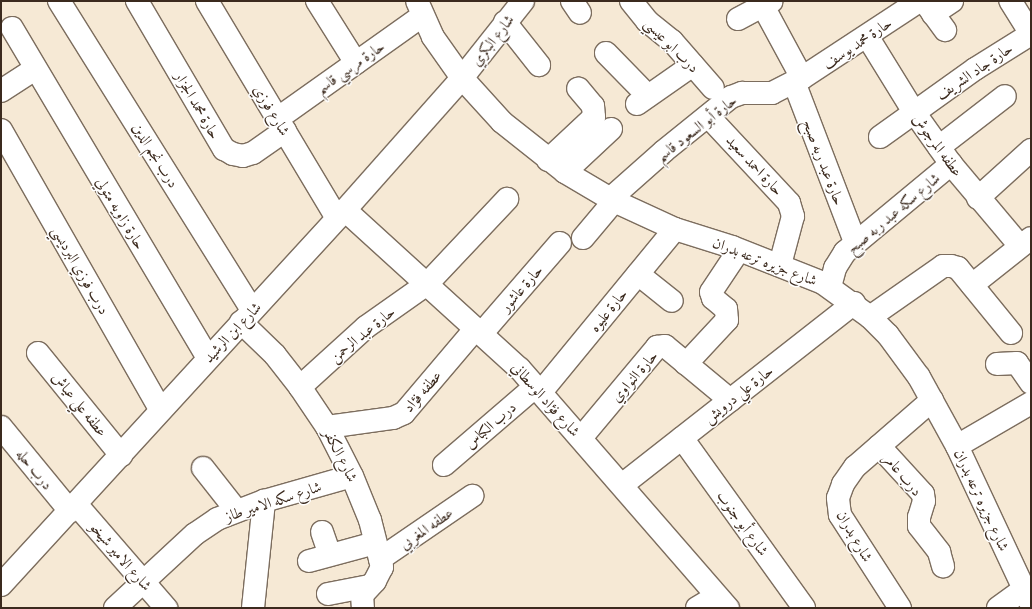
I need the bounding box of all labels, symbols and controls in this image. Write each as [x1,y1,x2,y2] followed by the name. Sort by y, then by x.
[466,11,518,69] street label: شارع البكري
[819,13,895,73] street label: حارة محمد يوسف
[641,14,703,76] street label: درب ابو عيسي
[312,37,388,97] street label: حارة مرسي قاسم
[932,39,1016,103] street label: حارة جاد الشريف
[171,68,225,142] street label: حارة محمد الجزار
[250,81,294,139] street label: شارع فوزي
[652,91,740,165] street label: حارة أبو السعود قاسم
[909,110,967,180] street label: عطفه المرجوش
[799,117,849,207] street label: حارة عبد ربه صبح
[129,119,183,191] street label: درب نجم الدين
[722,131,788,199] street label: حارة احمد سعيد
[843,169,943,257] street label: شارع سكه عبد ربه صبح
[92,174,150,252] street label: حارة زاويه متولي
[48,223,114,317] street label: درب فوزي البرديسي
[710,233,820,289] street label: شارع جزيره ترعه بدران
[496,261,546,315] street label: حارة عاشور
[585,285,631,335] street label: حارة عليوه
[199,298,265,366] street label: شارع ابن الرشيد
[326,302,398,366] street label: حارة عبد الرحمن
[607,347,661,405] street label: حارة النواوي
[508,358,584,440] street label: شارع فؤاد الوسطاني
[700,361,776,427] street label: حارة علي درويش
[399,366,445,416] street label: عطفه فؤاد
[49,368,111,440] street label: عطفه علي عياش
[460,398,520,452] street label: درب الكباس
[320,425,362,485] street label: شارع الكفر
[13,445,57,493] street label: درب حله
[951,446,1013,554] street label: شارع جزيره ترعه بدران
[880,449,926,499] street label: درب عامر
[222,477,324,525] street label: شارع سكه الامير طاز
[713,487,773,559] street label: شارع أبو جنوب
[396,503,456,553] street label: عطفه المغربي
[833,507,877,565] street label: شارع بدران
[86,518,156,594] street label: شارع الامير شيخو

